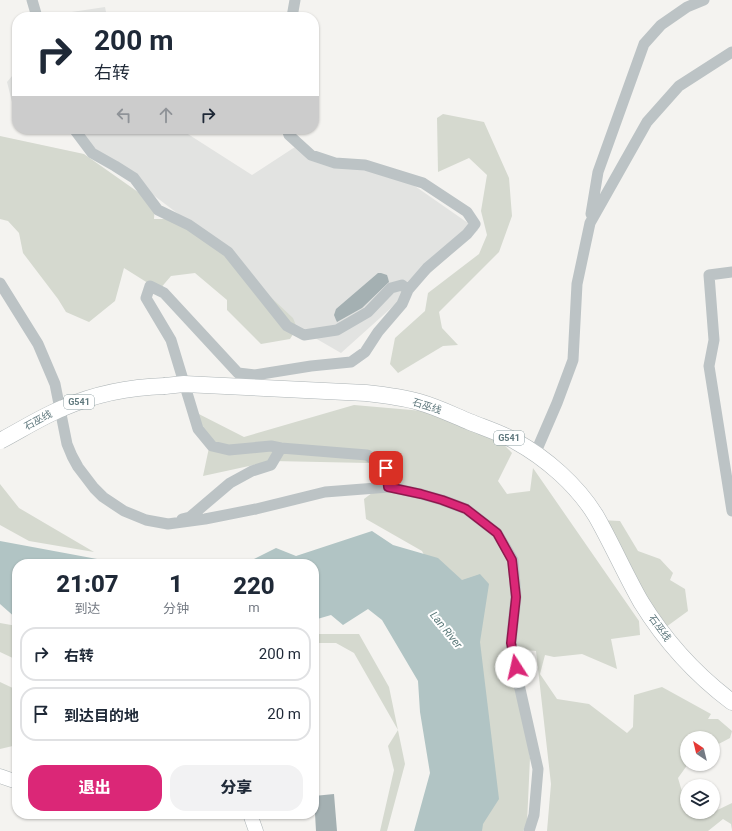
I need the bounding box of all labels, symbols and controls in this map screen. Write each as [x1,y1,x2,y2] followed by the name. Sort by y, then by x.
[94,24,173,57] text: 200 m
[28,28,80,80] icon: right
[94,62,130,83] text: 右转
[113,104,135,126] icon: left
[155,104,177,126] icon: ahead
[197,104,219,126] icon: right
[64,395,94,409] road number: G541
[411,396,443,416] street label: 石巫线
[22,408,54,432] street label: 石巫线
[494,431,524,445] road number: G541
[369,451,403,485] pin
[375,457,397,479] icon: arrive
[56,570,119,598] text: 21:07
[169,570,183,598] text: 1
[233,572,275,600] text: 220
[248,600,260,615] text: m
[74,601,100,616] text: 到达
[163,601,189,616] text: 分钟
[427,609,465,651] water label: Lan River
[647,613,673,643] street label: 石巫线
[30,643,52,665] icon: right
[259,645,301,663] text: 200 m
[495,646,537,688] position arrow
[64,647,94,665] text: 右转
[30,703,52,725] icon: arrive
[267,705,301,723] text: 20 m
[64,707,139,725] text: 到达目的地
[680,731,720,771] north arrow
[680,731,720,819] map controls
[28,765,162,811] button: 退出
[170,765,303,811] button: 分享
[680,779,720,819] button: layers

